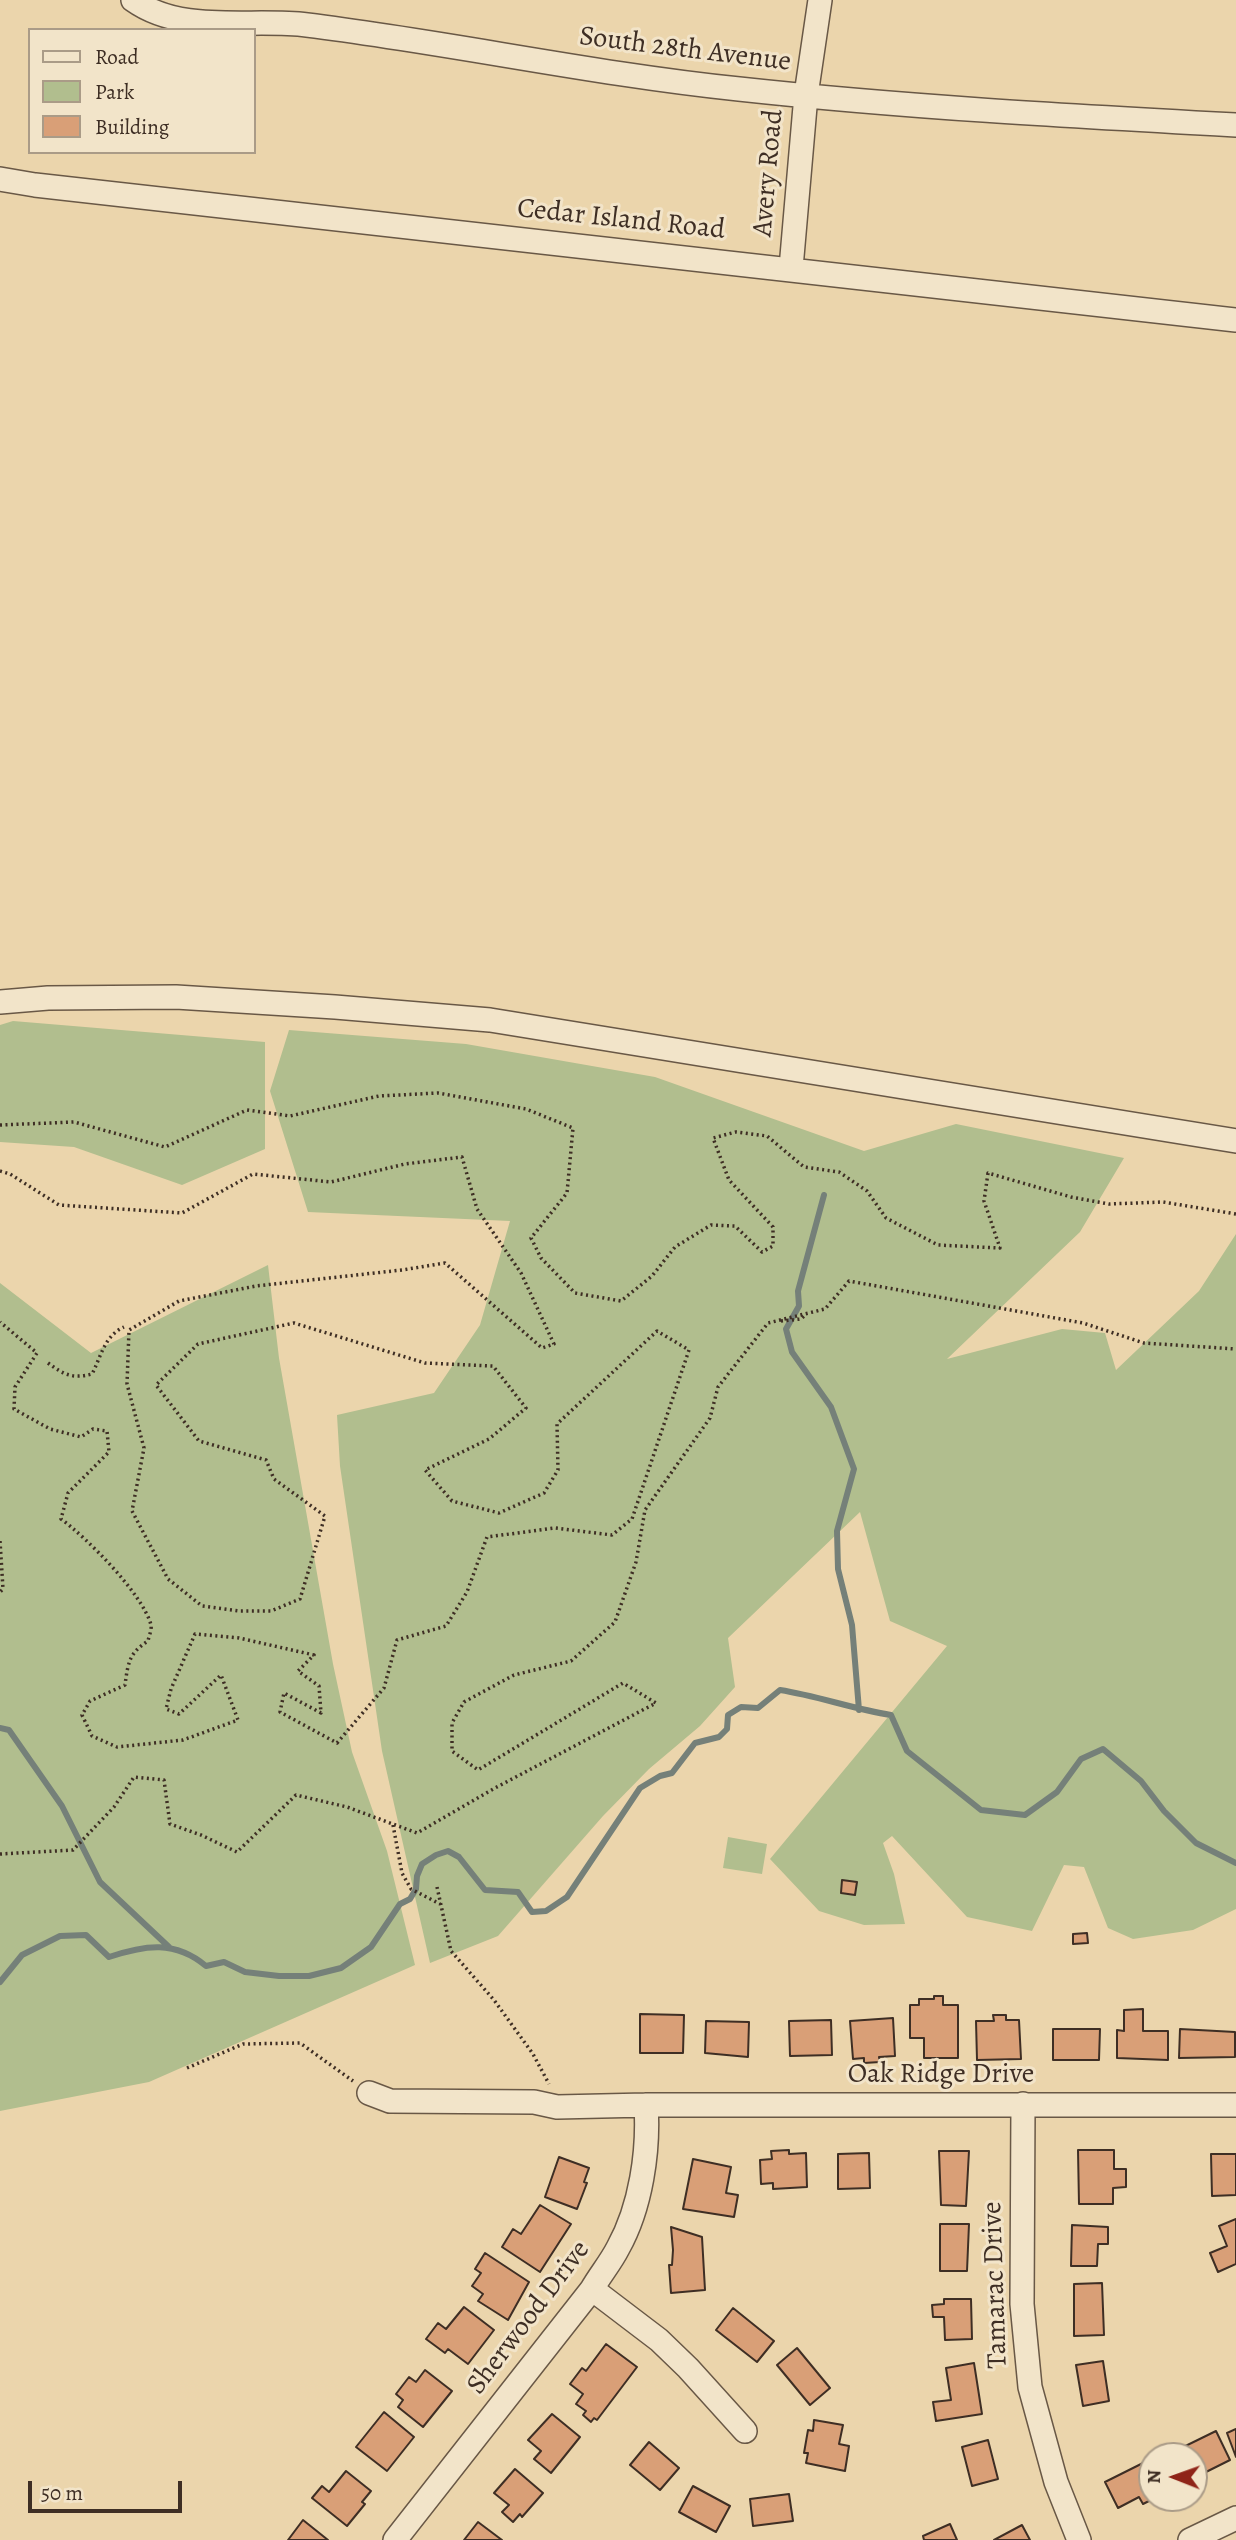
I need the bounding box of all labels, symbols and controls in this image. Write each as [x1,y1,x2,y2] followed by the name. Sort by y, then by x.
[577,20,793,80] street label: South 28th Avenue
[28,28,256,154] legend
[95,43,139,71] text: Road
[95,78,134,106] text: Park
[747,108,791,238] street label: Avery Road
[95,113,169,141] text: Building
[515,192,727,248] street label: Cedar Island Road
[848,2058,1034,2092] street label: Oak Ridge Drive
[976,2201,1016,2369] street label: Tamarac Drive
[460,2234,598,2402] street label: Sherwood Drive
[1138,2442,1208,2512] north arrow
[32,2466,186,2510] scale bar
[1141,2470,1167,2484] text: N
[41,2479,83,2507] text: 50 m

